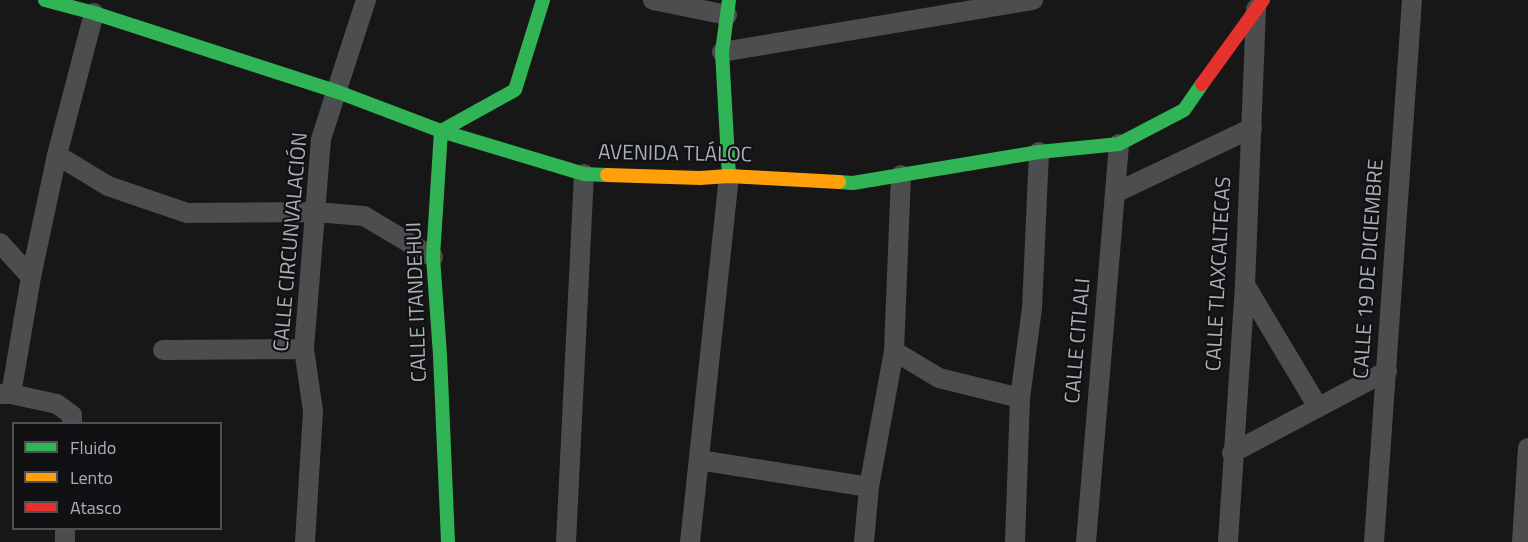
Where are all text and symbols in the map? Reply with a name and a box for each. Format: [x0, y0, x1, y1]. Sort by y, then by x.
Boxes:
street label: CALLE CIRCUNVALACIÓN [270, 131, 314, 353]
street label: AVENIDA TLÁLOC [598, 141, 752, 169]
street label: CALLE 19 DE DICIEMBRE [1350, 158, 1390, 380]
street label: CALLE TLAXCALTECAS [1202, 176, 1238, 372]
street label: CALLE ITANDEHUI [403, 221, 433, 383]
street label: CALLE CITLALI [1061, 277, 1097, 405]
legend [12, 422, 222, 530]
text: Fluido [70, 434, 116, 461]
text: Lento [70, 464, 113, 491]
text: Atasco [70, 494, 121, 521]

